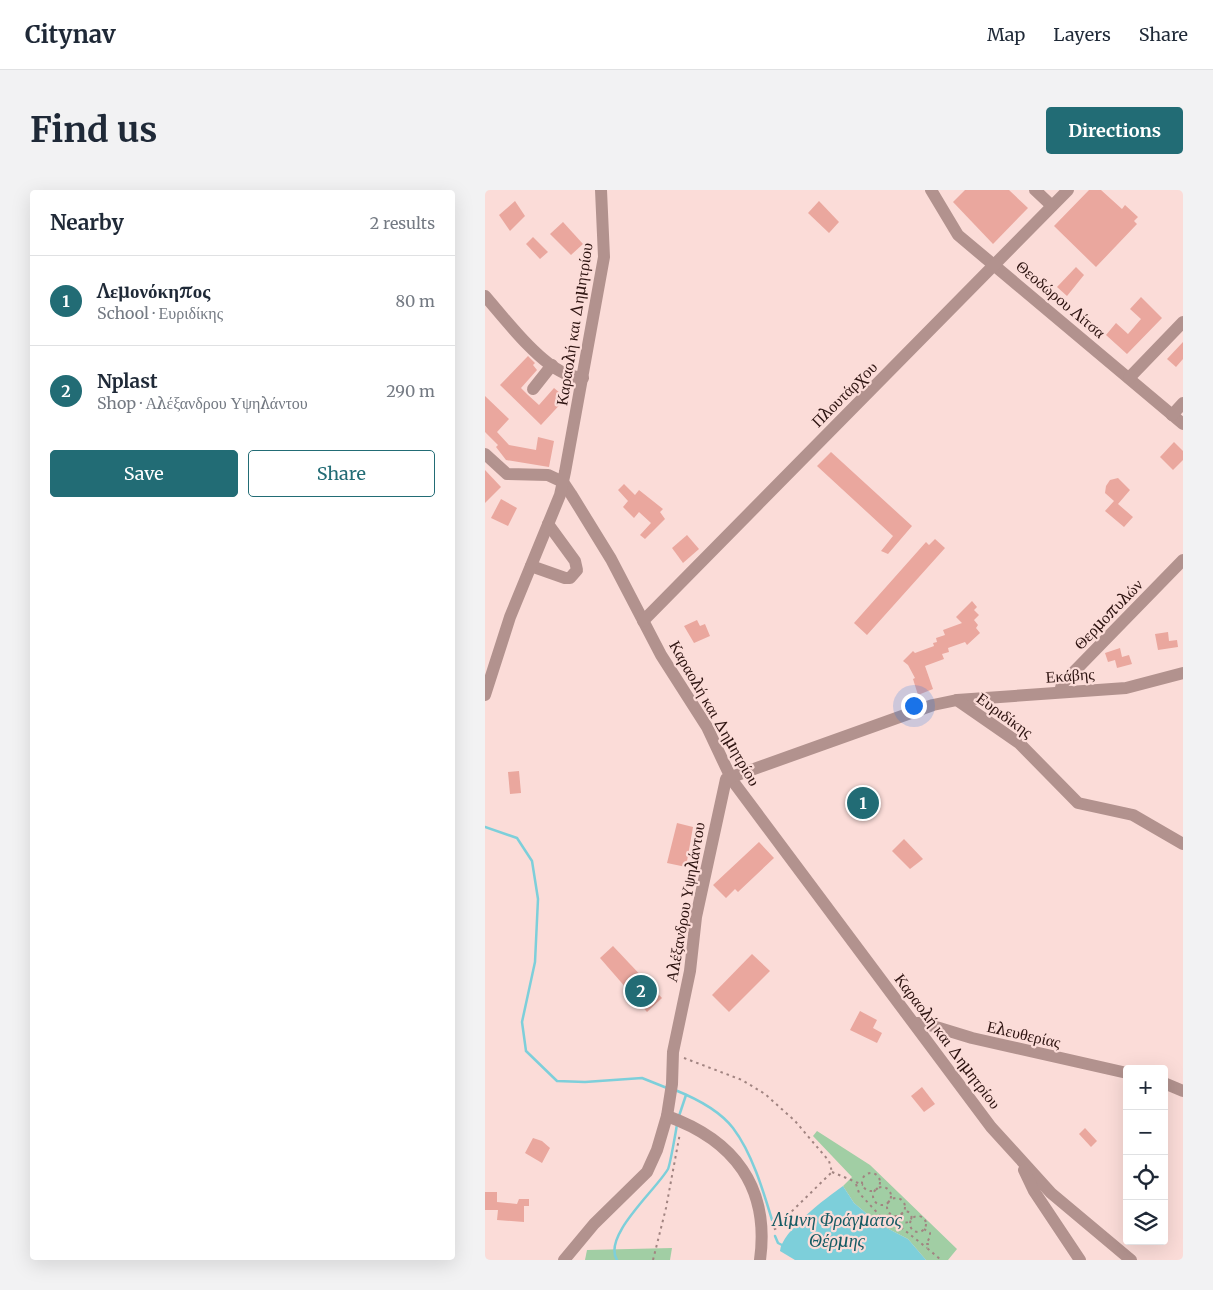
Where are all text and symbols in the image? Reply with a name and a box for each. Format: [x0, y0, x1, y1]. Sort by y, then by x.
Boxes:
text: Citynav [25, 19, 116, 50]
text: Map [987, 23, 1025, 46]
text: Layers [1053, 23, 1111, 46]
text: Share [1139, 23, 1188, 46]
button: Directions [1046, 107, 1183, 154]
text: Find us [30, 108, 157, 152]
text: Nearby [50, 209, 124, 236]
text: 2 results [370, 213, 435, 233]
street label: Καραολή και Δημητρίου [551, 241, 597, 407]
street label: Θεοδώρου Λίτσα [1012, 256, 1110, 343]
text: Λεμονόκηπος [97, 279, 210, 303]
text: 1 [62, 291, 70, 311]
text: 80 m [396, 291, 435, 311]
text: School · Ευριδίκης [97, 303, 223, 323]
street label: Πλουτάρχου [807, 357, 881, 431]
text: Nplast [97, 369, 158, 393]
text: 2 [61, 381, 71, 401]
text: 290 m [386, 381, 435, 401]
text: Shop · Αλέξανδρου Υψηλάντου [97, 393, 308, 413]
button: Save [50, 450, 238, 497]
button: Share [248, 450, 435, 497]
street label: Θερμοπυλών [1069, 575, 1147, 653]
street label: Καραολή και Δημητρίου [665, 637, 765, 789]
street label: Εκάβης [1045, 663, 1096, 687]
street label: Ευριδίκης [973, 688, 1038, 742]
your location [901, 693, 927, 719]
pin: 1 [847, 784, 879, 822]
street label: Αλέξανδρου Υψηλάντου [661, 820, 709, 984]
street label: Καραολή και Δημητρίου [890, 969, 1006, 1113]
pin: 2 [625, 972, 657, 1010]
street label: Ελευθερίας [985, 1016, 1063, 1052]
map controls [1123, 1065, 1168, 1245]
button: + [1123, 1065, 1168, 1110]
button: − [1123, 1110, 1168, 1155]
button: locate [1123, 1155, 1168, 1200]
button: layers [1123, 1200, 1168, 1245]
water label: Λίμνη Φράγματος Θέρμης [771, 1208, 902, 1252]

